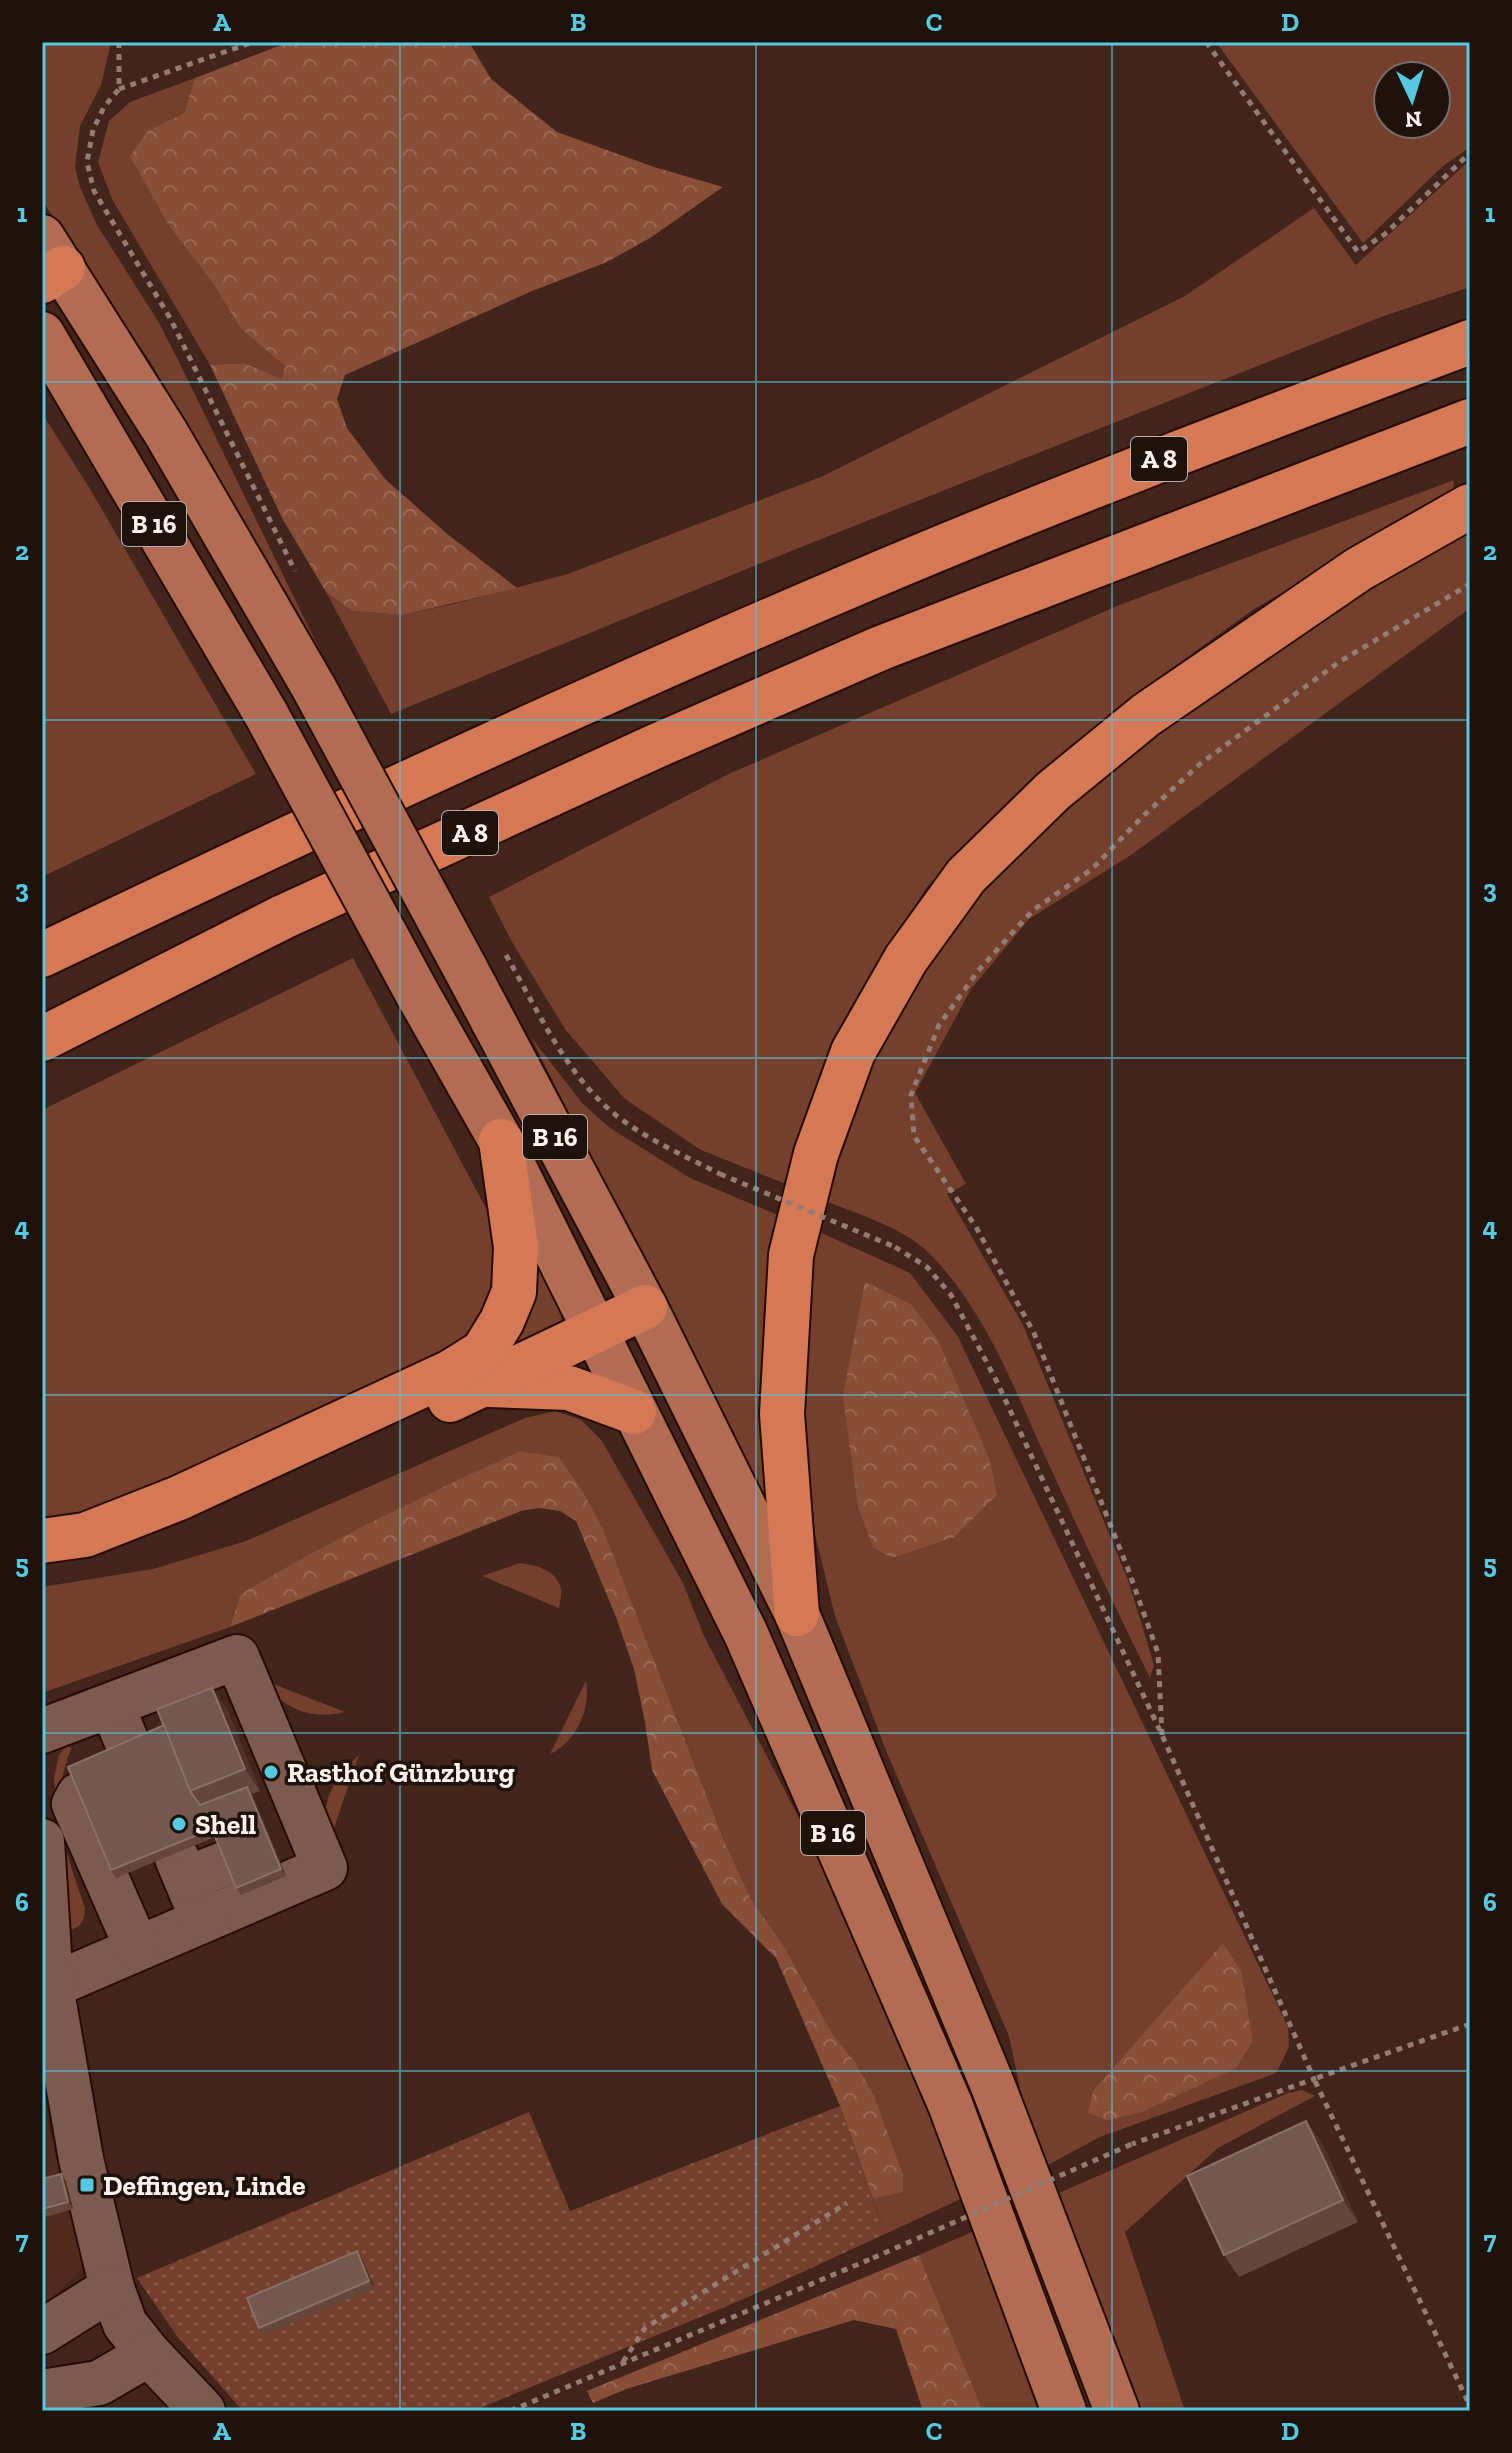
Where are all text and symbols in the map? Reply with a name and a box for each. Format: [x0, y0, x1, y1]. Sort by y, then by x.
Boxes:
text: A [213, 6, 231, 38]
text: B [570, 6, 586, 38]
text: C [926, 6, 942, 38]
text: D [1281, 6, 1299, 38]
north arrow [1372, 60, 1452, 140]
text: N [1404, 105, 1423, 134]
text: 1 [17, 197, 28, 229]
text: 1 [1485, 197, 1496, 229]
road number: A 8 [1131, 437, 1187, 481]
road number: B 16 [122, 502, 186, 546]
text: 2 [15, 535, 29, 567]
text: 2 [1483, 535, 1497, 567]
road number: A 8 [442, 811, 498, 855]
text: 3 [15, 873, 29, 905]
text: 3 [1483, 873, 1497, 905]
road number: B 16 [523, 1115, 587, 1159]
text: 4 [15, 1211, 30, 1243]
text: 4 [1483, 1211, 1498, 1243]
text: 5 [15, 1548, 29, 1580]
text: 5 [1483, 1548, 1497, 1580]
place label: Rasthof Günzburg [287, 1756, 515, 1789]
marker: Rasthof Günzburg [262, 1763, 280, 1781]
place label: Shell [195, 1808, 256, 1841]
road number: B 16 [801, 1811, 865, 1855]
marker: Shell [170, 1815, 188, 1833]
text: 6 [15, 1886, 29, 1918]
text: 6 [1483, 1886, 1497, 1918]
place label: Deffingen, Linde [103, 2169, 305, 2202]
marker: Deffingen, Linde [78, 2176, 96, 2194]
text: 7 [16, 2224, 29, 2256]
text: 7 [1484, 2224, 1497, 2256]
text: A [213, 2415, 231, 2447]
text: B [570, 2415, 586, 2447]
text: C [926, 2415, 942, 2447]
text: D [1281, 2415, 1299, 2447]

